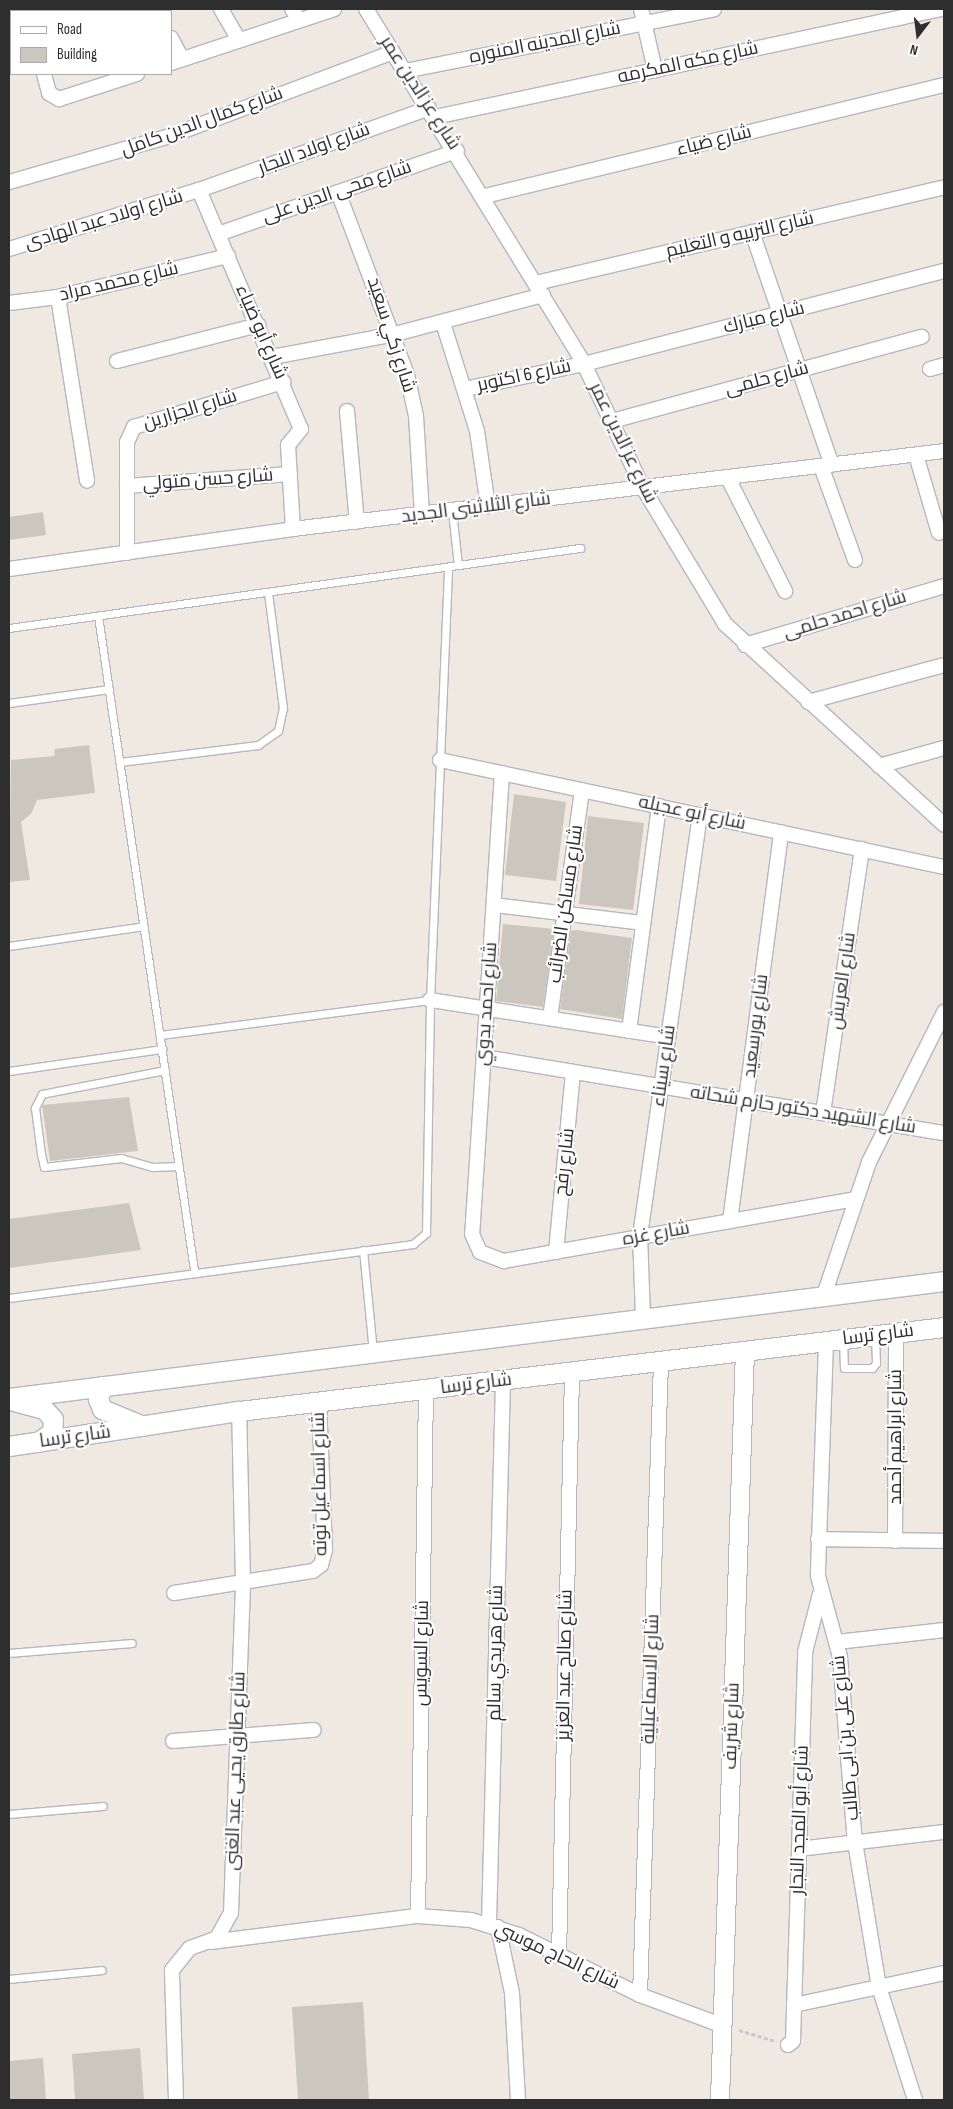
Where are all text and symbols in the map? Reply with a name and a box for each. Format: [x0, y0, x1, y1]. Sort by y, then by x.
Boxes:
legend [10, 10, 172, 75]
north arrow [893, 10, 943, 60]
street label: شارع المدينه المنوره [467, 17, 623, 69]
text: Road [57, 20, 82, 39]
street label: شارع عز الدين عمر [375, 32, 465, 154]
street label: شارع مكه المكرمه [616, 37, 760, 89]
text: N [908, 41, 920, 59]
text: Building [57, 45, 97, 64]
street label: شارع كمال الدين كامل [118, 82, 286, 162]
street label: شارع اولاد النجار [255, 118, 373, 180]
street label: شارع ضياء [674, 121, 754, 161]
street label: شارع محى الدين على [259, 156, 415, 228]
street label: شارع اولاد عبد الهادى [22, 185, 186, 255]
street label: شارع التربيه و التعليم [664, 207, 816, 263]
street label: شارع محمد مراد [57, 257, 181, 307]
street label: شارع زكي سعيد [362, 274, 420, 396]
street label: شارع أبو ضياء [230, 281, 292, 383]
street label: شارع مبارك [721, 297, 807, 339]
street label: شارع 6 اكتوبر [475, 355, 573, 397]
street label: شارع حلمى [723, 357, 811, 401]
street label: شارع عز الدين عمر [584, 379, 662, 507]
street label: شارع الجزارين [140, 385, 240, 435]
street label: شارع حسن متولي [142, 464, 274, 496]
street label: شارع الثلاثينى الجديد [400, 488, 552, 528]
street label: شارع احمد حلمى [781, 585, 909, 645]
street label: شارع أبو عجيله [636, 791, 748, 835]
street label: شارع مساكن الضرائب [544, 823, 588, 985]
street label: شارع العريش [825, 931, 861, 1031]
street label: شارع احمد بدوي [471, 941, 503, 1067]
street label: شارع بورسعيد [738, 973, 774, 1079]
street label: شارع سيناء [647, 1023, 681, 1109]
street label: شارع الشهيد دكتور حازم شحاته [688, 1081, 918, 1139]
street label: شارع رفح [550, 1127, 580, 1197]
street label: شارع غزه [621, 1217, 691, 1251]
street label: شارع ترسا [841, 1319, 915, 1351]
street label: شارع ترسا [439, 1368, 513, 1400]
street label: شارع ابراهيم أحمد [885, 1369, 907, 1505]
street label: شارع اسماعيل توته [307, 1412, 333, 1556]
street label: شارع ترسا [38, 1421, 112, 1453]
street label: شارع هريدي سالم [483, 1585, 509, 1721]
street label: شارع صالح عبد العزيز [552, 1589, 578, 1741]
street label: شارع السويس [410, 1600, 434, 1706]
street label: شارع الاسماعيلية [637, 1613, 665, 1745]
street label: شارع على بن ابى طالب [827, 1654, 865, 1822]
street label: شارع طارق يحيى عبد الغنى [221, 1671, 251, 1871]
street label: شارع شريف [719, 1682, 745, 1770]
street label: شارع أبو المجد النجار [786, 1745, 814, 1895]
street label: شارع الحاج موسي [491, 1917, 623, 1995]

